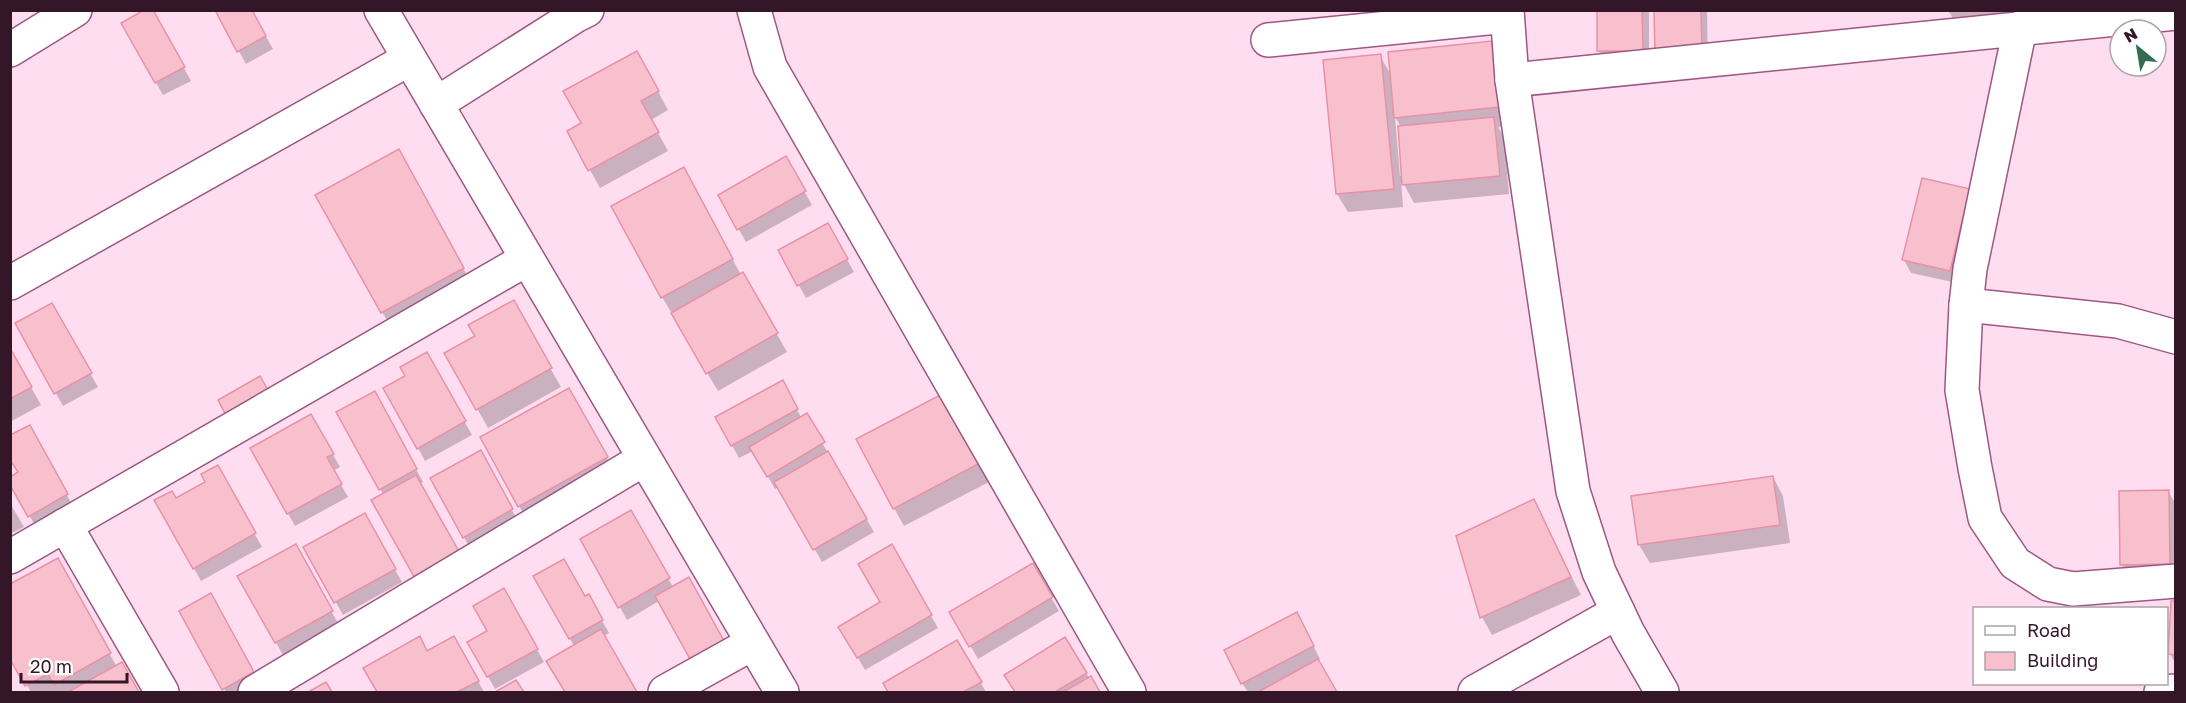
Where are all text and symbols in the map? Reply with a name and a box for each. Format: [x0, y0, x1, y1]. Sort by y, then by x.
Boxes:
north arrow [2108, 18, 2168, 78]
text: N [2120, 23, 2141, 47]
legend [1973, 607, 2168, 685]
text: Road [2027, 619, 2071, 641]
scale bar [21, 646, 128, 684]
text: Building [2027, 649, 2098, 671]
text: 20 m [30, 655, 72, 677]

